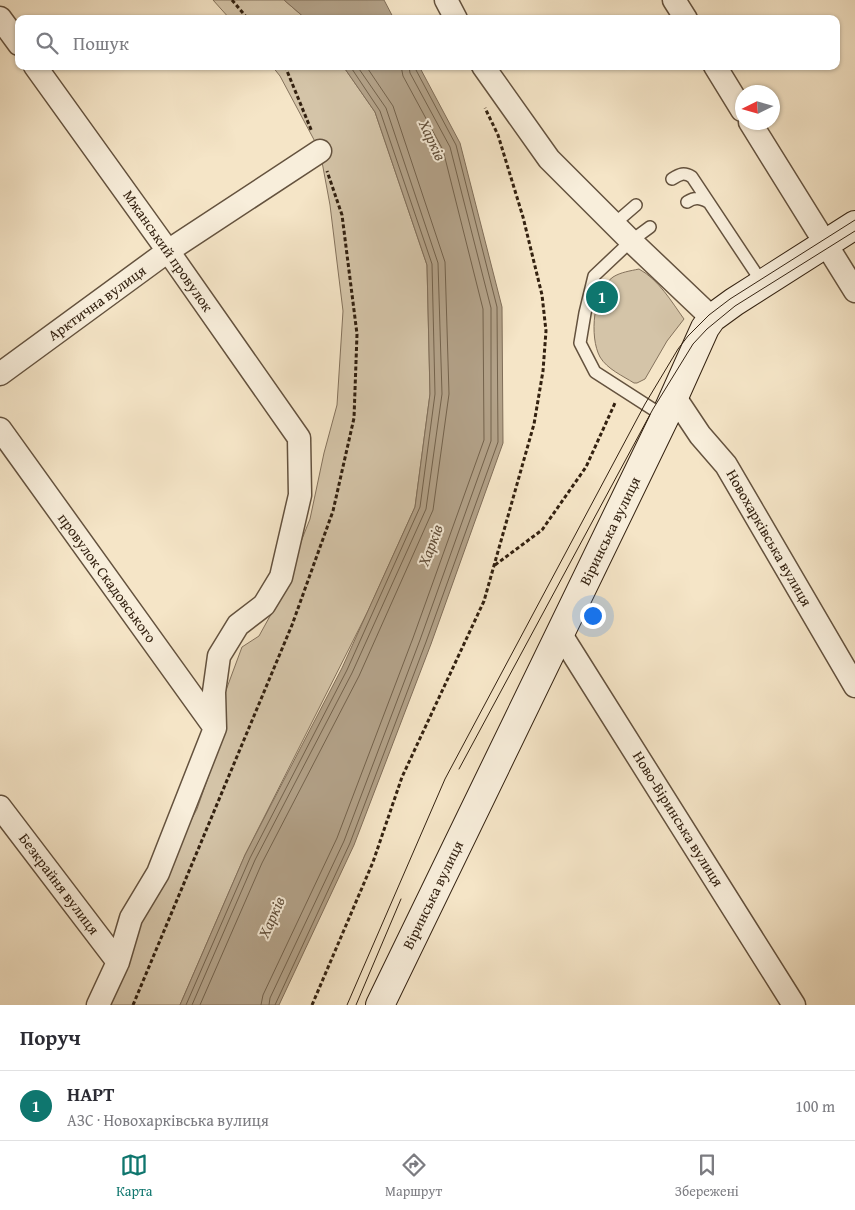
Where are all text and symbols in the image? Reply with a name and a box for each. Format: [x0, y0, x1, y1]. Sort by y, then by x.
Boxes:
search box [15, 15, 840, 70]
icon: search [33, 29, 61, 57]
text: Пошук [73, 29, 129, 57]
north arrow [735, 85, 780, 130]
water label: Харків [413, 114, 453, 165]
street label: Мжанський провулок [118, 186, 218, 316]
street label: Арктична вулиця [43, 260, 150, 345]
pin: 1 [586, 278, 618, 316]
street label: Новохарківська вулиця [722, 465, 818, 611]
street label: Віринська вулиця [574, 472, 645, 589]
street label: провулок Скадовського [53, 509, 162, 647]
water label: Харків [411, 520, 449, 570]
your location [580, 603, 606, 629]
street label: Ново-Віринська вулиця [628, 747, 729, 891]
street label: Безкрайня вулиця [14, 829, 105, 939]
street label: Віринська вулиця [397, 836, 468, 953]
water label: Харків [251, 892, 291, 943]
text: Поруч [20, 1022, 81, 1053]
text: НАРТ [67, 1080, 115, 1108]
text: 1 [32, 1094, 40, 1118]
text: 100 m [795, 1094, 835, 1118]
text: АЗС · Новохарківська вулиця [67, 1108, 269, 1132]
tab: Карта [116, 1151, 153, 1201]
tab: Маршрут [385, 1151, 442, 1201]
tab: Збережені [675, 1151, 739, 1201]

